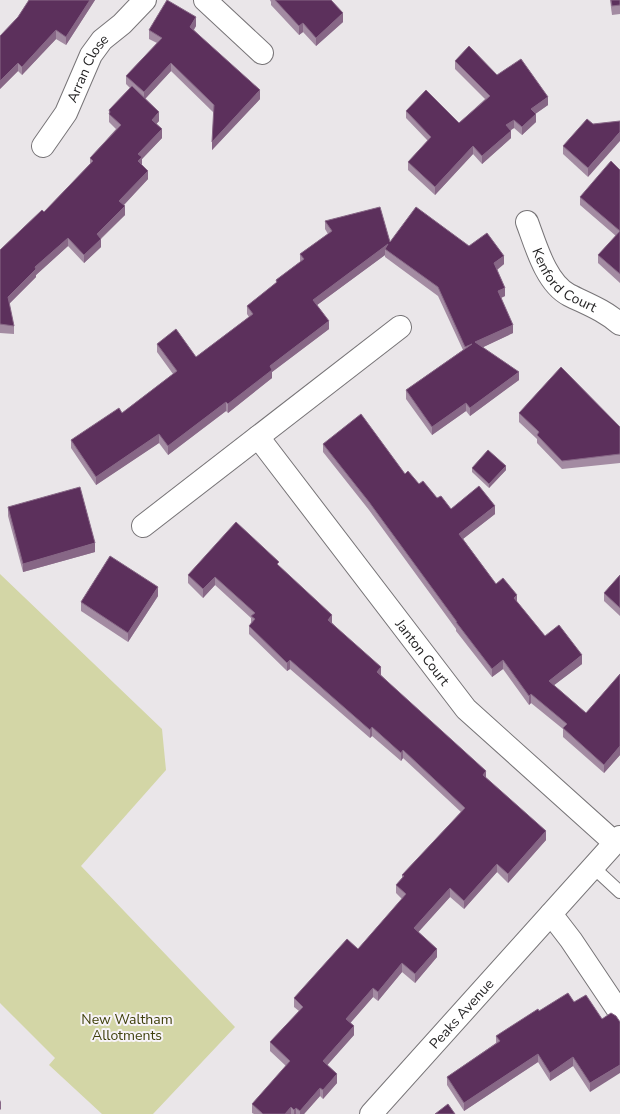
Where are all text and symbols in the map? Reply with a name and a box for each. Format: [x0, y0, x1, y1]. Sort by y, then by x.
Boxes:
street label: Arran Close [62, 29, 112, 105]
street label: Kenford Court [528, 245, 600, 317]
street label: Janton Court [390, 614, 454, 689]
street label: Peaks Avenue [425, 974, 498, 1053]
park label: New Waltham Allotments [81, 1010, 173, 1045]

